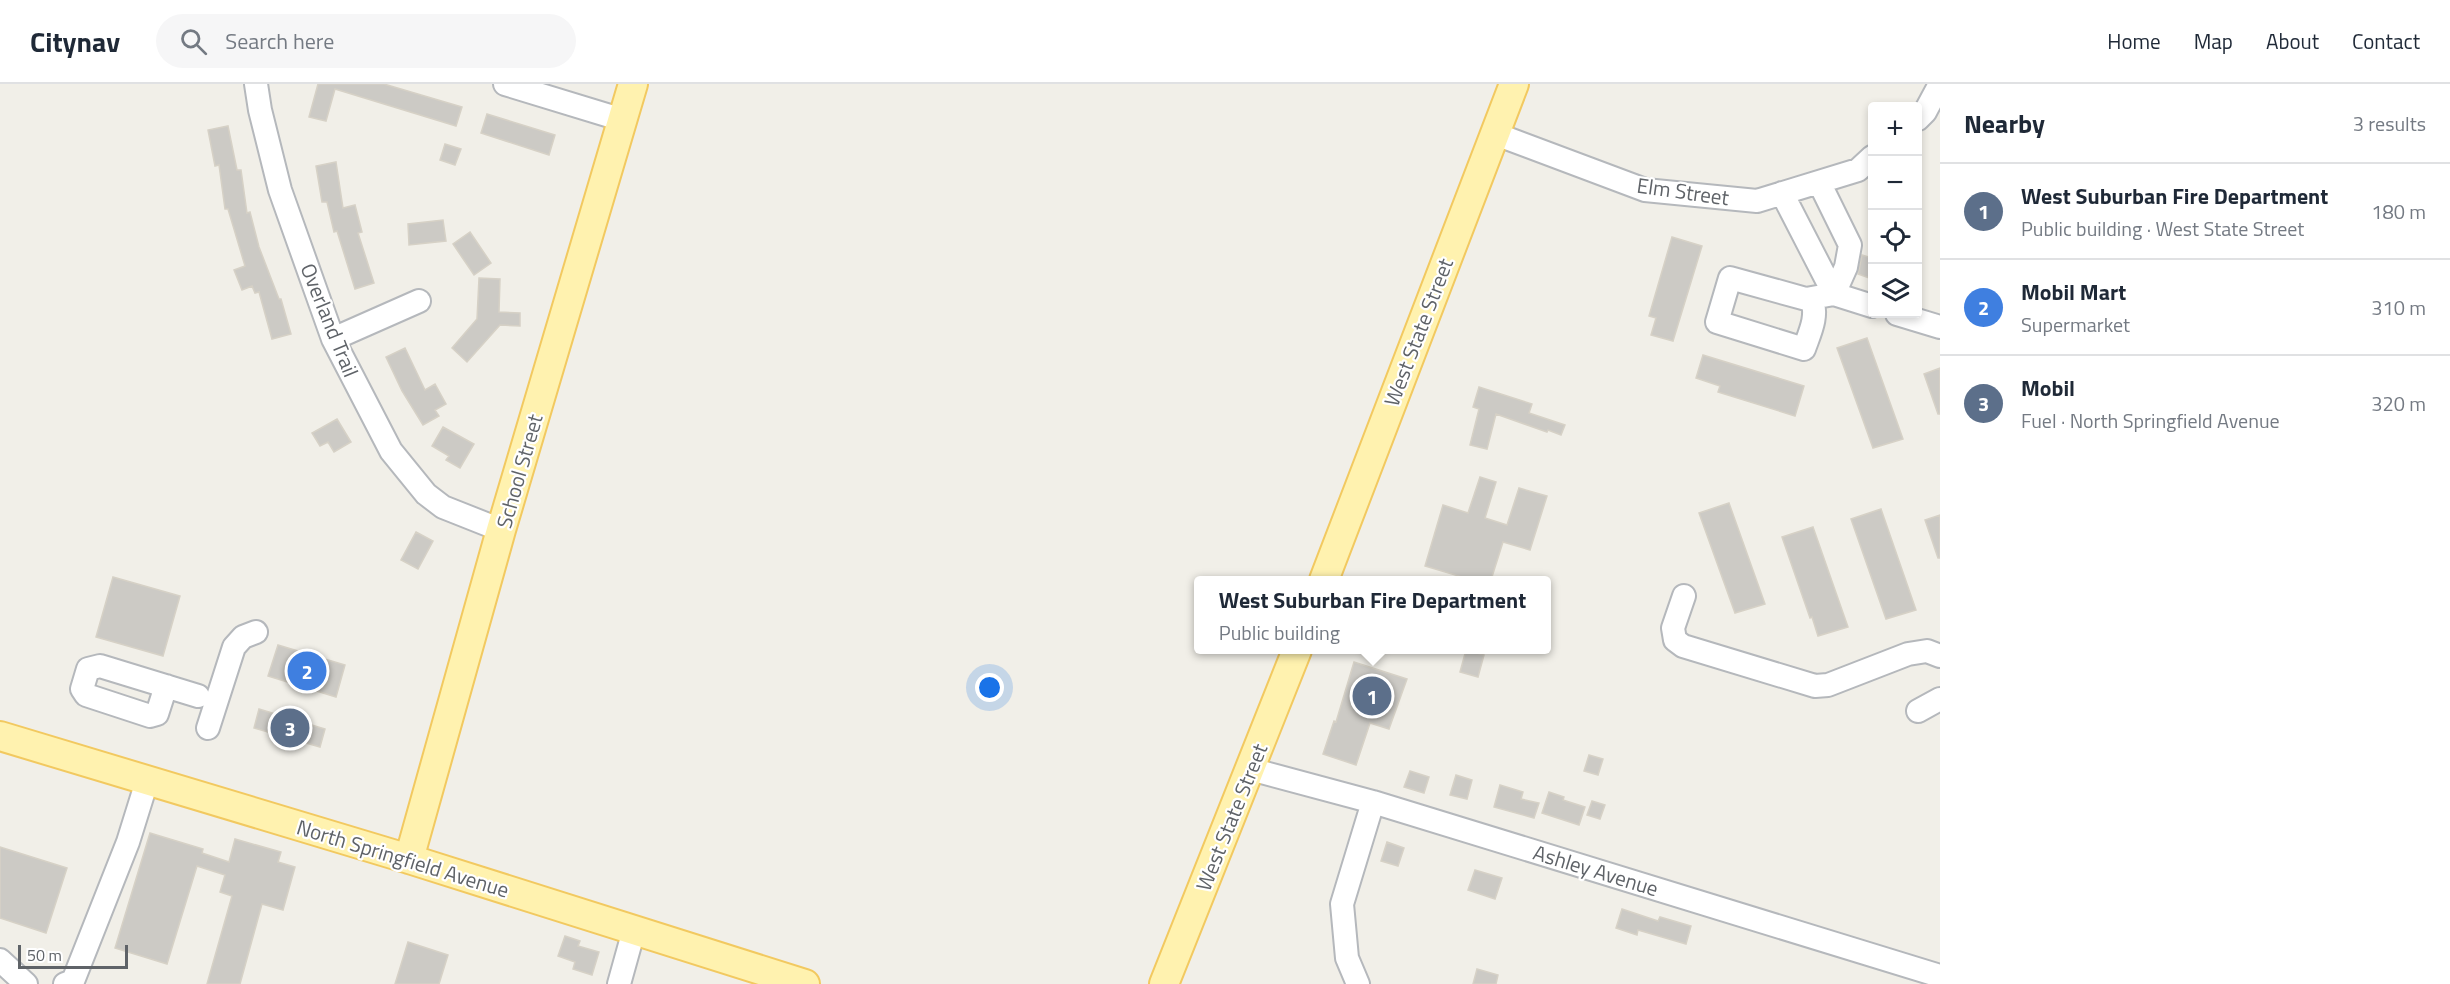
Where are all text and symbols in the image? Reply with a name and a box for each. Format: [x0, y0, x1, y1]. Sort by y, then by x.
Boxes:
search box [156, 14, 576, 68]
text: Citynav [30, 20, 120, 63]
text: Search here [225, 24, 334, 58]
icon: search [177, 25, 210, 58]
text: Home [2107, 25, 2161, 57]
text: Map [2194, 25, 2233, 57]
text: About [2266, 25, 2319, 57]
text: Contact [2352, 25, 2420, 57]
map controls [1868, 102, 1922, 318]
button: + [1868, 102, 1922, 156]
text: Nearby [1964, 104, 2045, 143]
text: 3 results [2353, 108, 2426, 139]
button: − [1868, 156, 1922, 210]
street label: Elm Street [1635, 169, 1732, 213]
text: West Suburban Fire Department [2021, 179, 2328, 213]
text: 1 [1978, 196, 1989, 227]
text: 180 m [2371, 196, 2426, 227]
button: locate [1868, 210, 1922, 264]
text: Public building · West State Street [2021, 213, 2304, 244]
street label: West State Street [1375, 253, 1461, 411]
street label: Overland Trail [293, 258, 367, 382]
button: layers [1868, 264, 1922, 318]
text: Mobil Mart [2021, 275, 2126, 309]
text: 2 [1978, 292, 1989, 323]
text: 310 m [2371, 292, 2426, 323]
text: Supermarket [2021, 309, 2130, 340]
text: Mobil [2021, 371, 2075, 405]
text: 3 [1978, 388, 1989, 419]
text: 320 m [2371, 388, 2426, 419]
text: Fuel · North Springfield Avenue [2021, 405, 2280, 436]
street label: School Street [487, 409, 551, 532]
popup [1194, 576, 1551, 654]
text: West Suburban Fire Department [1219, 583, 1526, 617]
text: Public building [1219, 617, 1340, 648]
pin: 2 [288, 648, 326, 694]
your location [975, 673, 1004, 702]
pin: 1 [1352, 674, 1392, 718]
pin: 3 [270, 706, 310, 750]
street label: West State Street [1187, 738, 1275, 895]
street label: North Springfield Avenue [293, 810, 513, 906]
street label: Ashley Avenue [1530, 836, 1662, 904]
scale bar [18, 942, 128, 970]
text: 50 m [27, 943, 62, 967]

